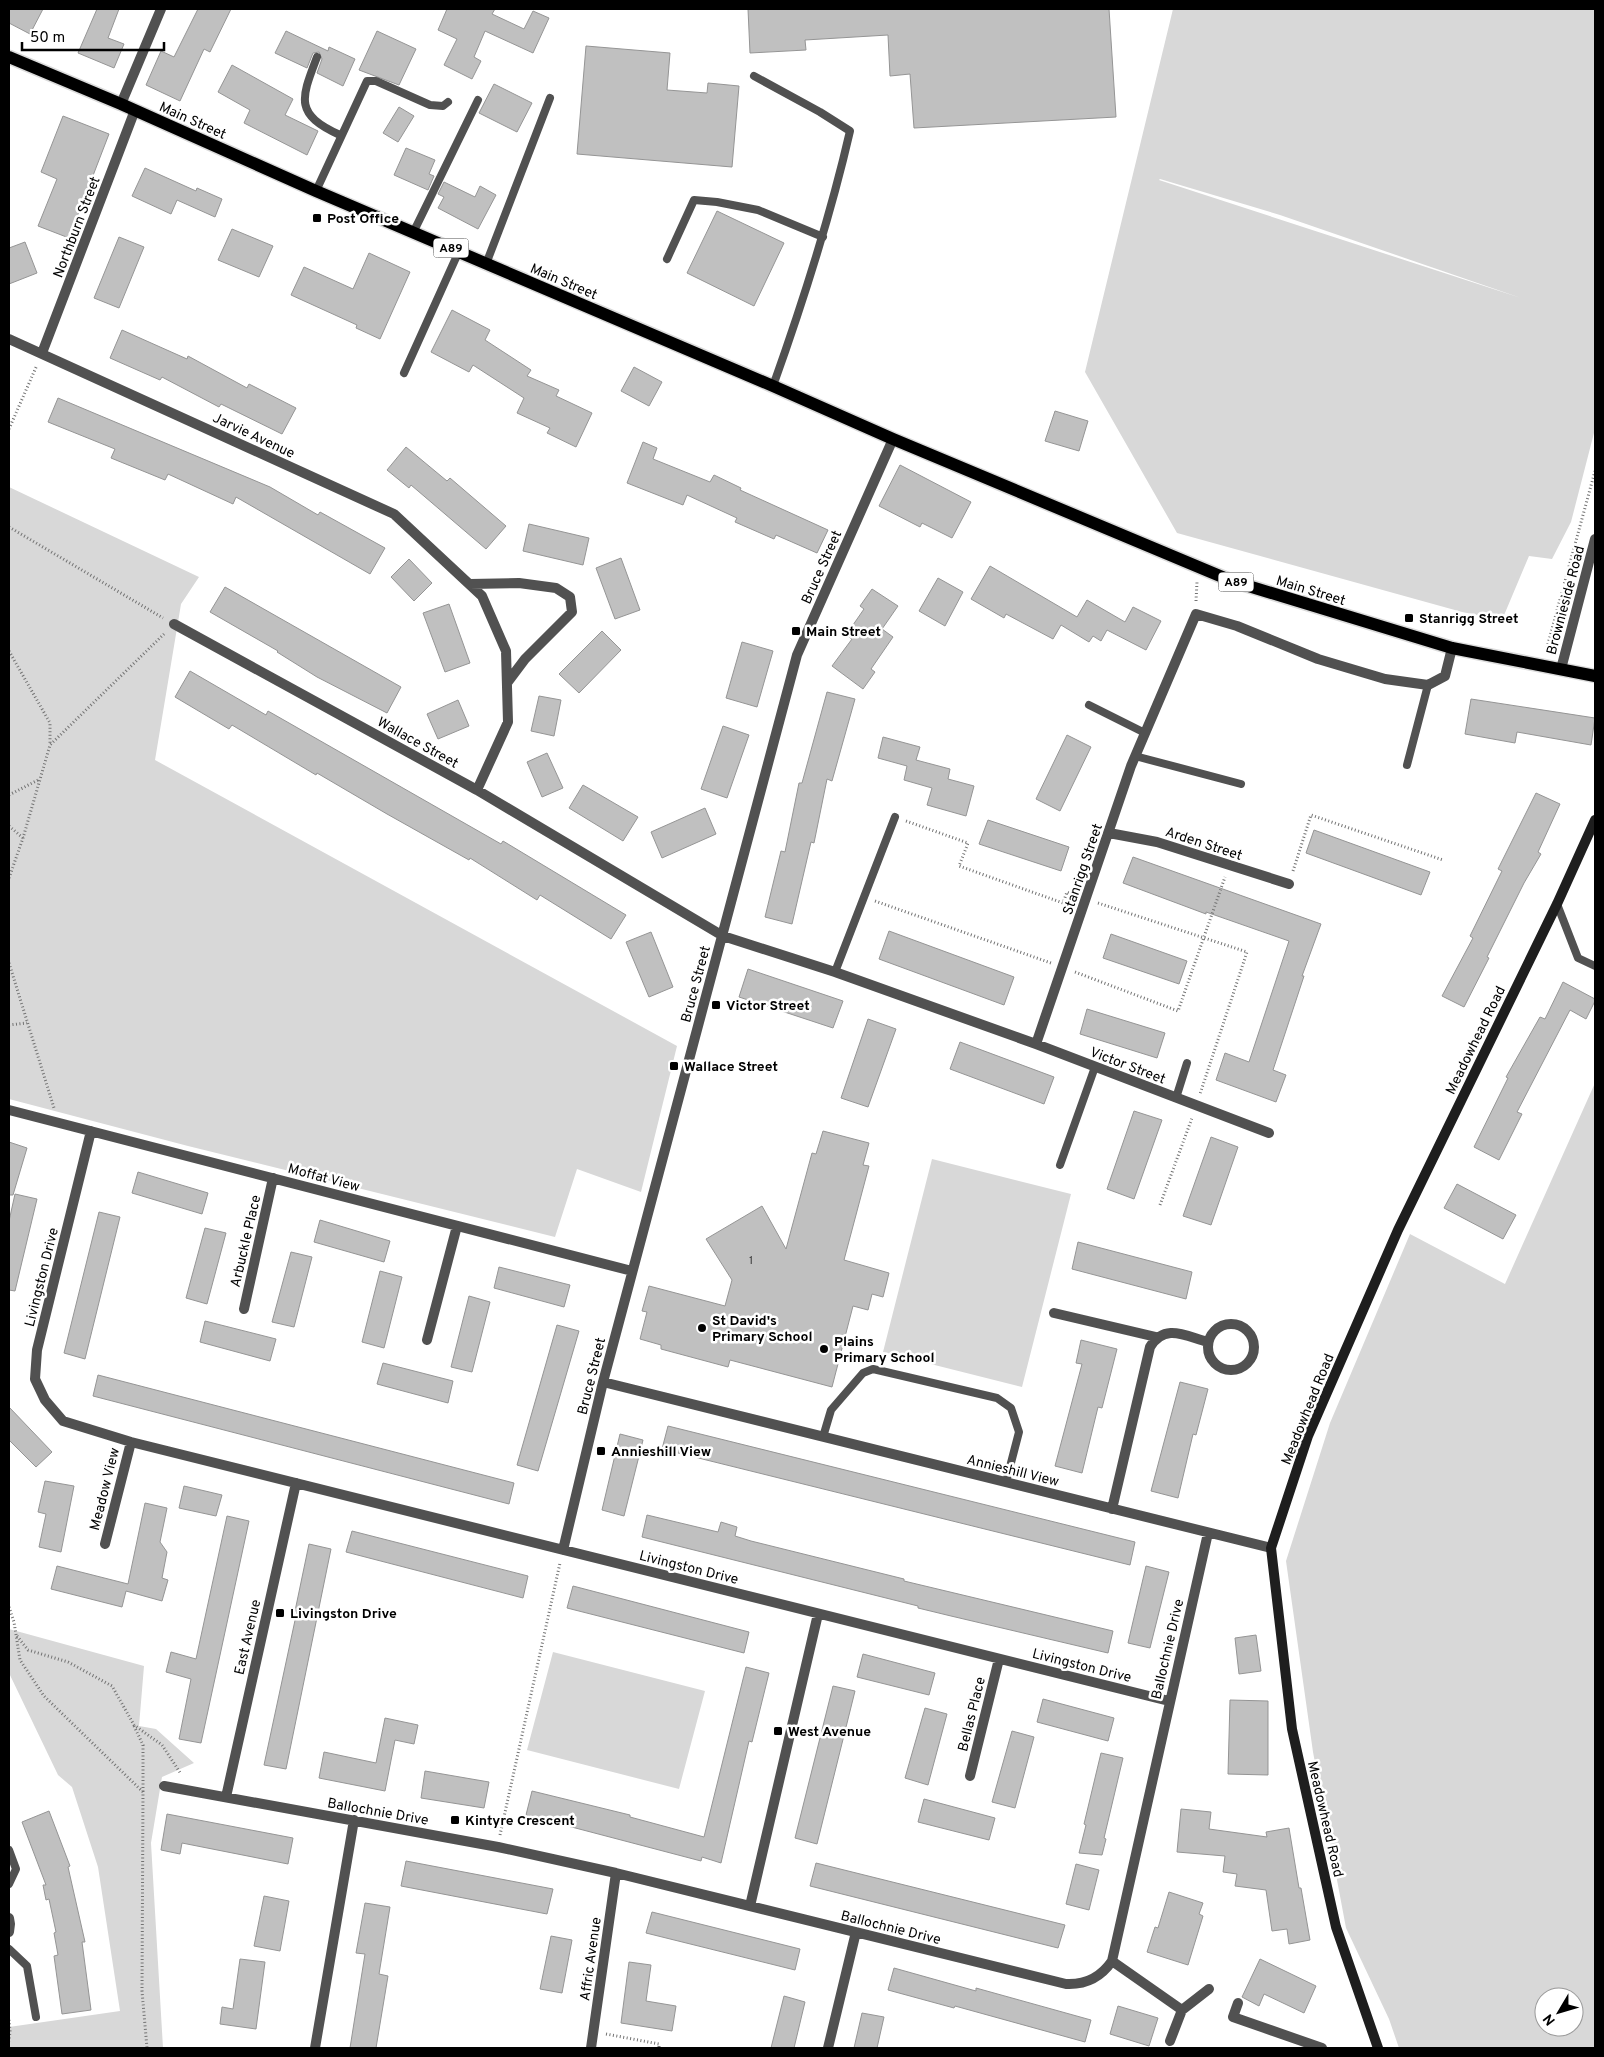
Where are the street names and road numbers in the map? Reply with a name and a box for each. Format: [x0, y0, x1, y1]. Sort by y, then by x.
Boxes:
street label: Main Street [156, 99, 228, 144]
street label: Northburn Street [50, 174, 105, 281]
road number: A89 [434, 238, 468, 258]
street label: Main Street [527, 261, 600, 304]
street label: Jarvie Avenue [210, 410, 297, 463]
street label: Bruce Street [799, 528, 846, 607]
street label: Brownieside Road [1544, 544, 1589, 657]
road number: A89 [1218, 572, 1254, 592]
street label: Main Street [1274, 573, 1347, 610]
street label: Wallace Street [374, 714, 461, 773]
street label: Stanrigg Street [1060, 822, 1107, 917]
street label: Arden Street [1163, 824, 1244, 865]
street label: Bruce Street [678, 944, 715, 1025]
street label: Meadowhead Road [1443, 984, 1510, 1098]
street label: Victor Street [1087, 1044, 1168, 1089]
street label: Moffat View [286, 1161, 361, 1196]
street label: Arbuckle Place [228, 1194, 265, 1289]
street label: Livingston Drive [22, 1226, 63, 1329]
street label: Bruce Street [575, 1336, 610, 1417]
street label: Meadowhead Road [1278, 1351, 1338, 1468]
street label: Meadow View [87, 1446, 124, 1533]
street label: Annieshill View [965, 1452, 1061, 1491]
street label: Livingston Drive [637, 1548, 740, 1589]
street label: Ballochnie Drive [1149, 1597, 1188, 1701]
street label: East Avenue [232, 1598, 265, 1677]
street label: Livingston Drive [1030, 1646, 1133, 1687]
street label: Bellas Place [955, 1675, 990, 1753]
street label: Meadowhead Road [1303, 1760, 1346, 1879]
street label: Ballochnie Drive [326, 1795, 430, 1830]
street label: Ballochnie Drive [839, 1908, 942, 1949]
street label: Affric Avenue [577, 1916, 606, 2002]

